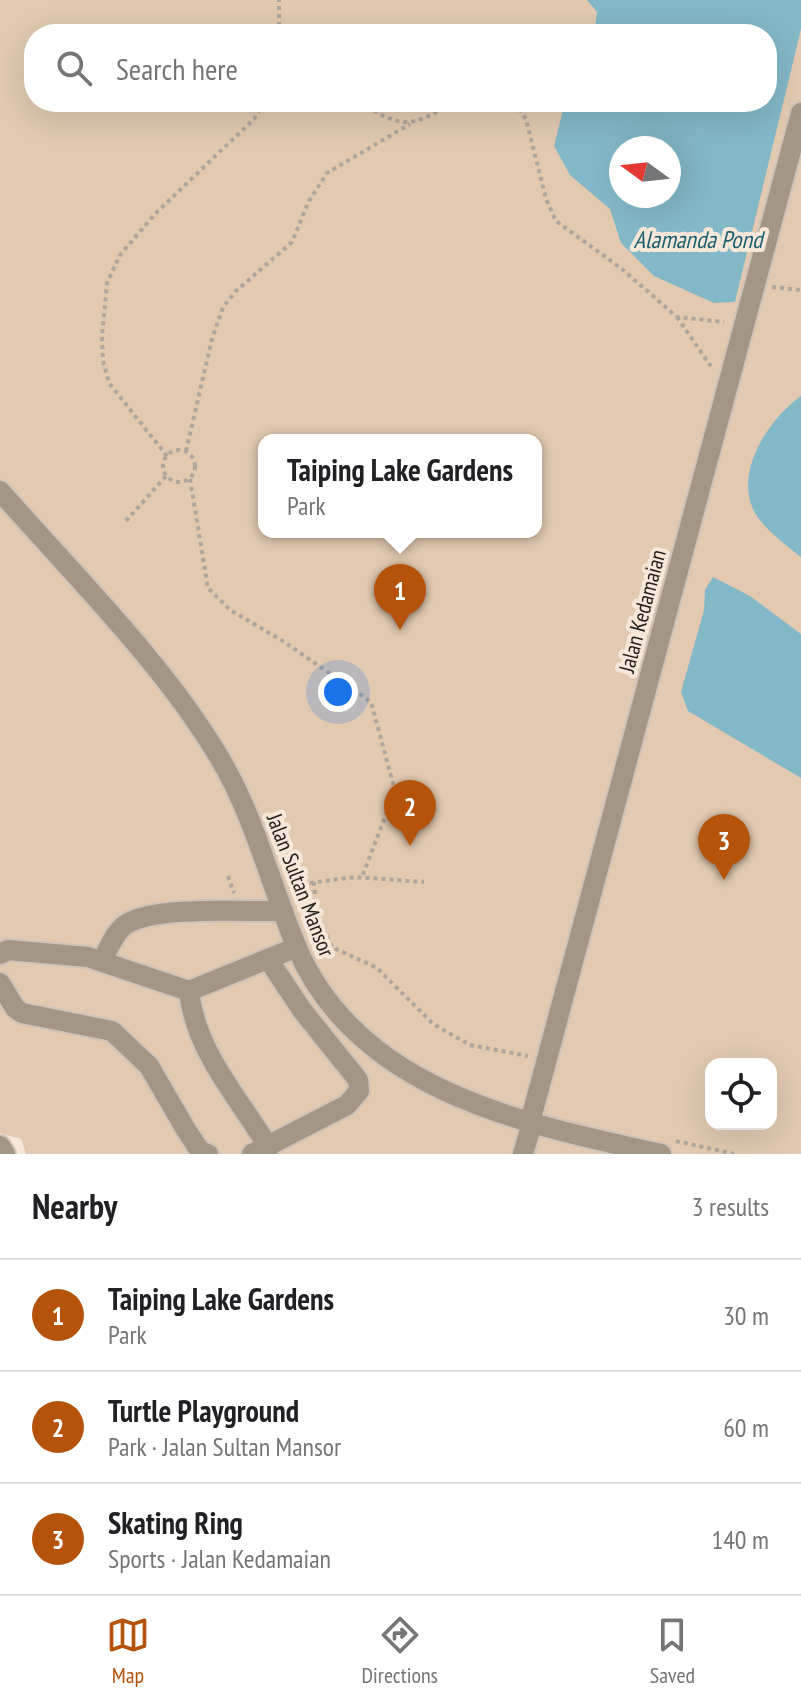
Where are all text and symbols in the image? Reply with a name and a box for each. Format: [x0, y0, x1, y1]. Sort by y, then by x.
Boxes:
search box [24, 24, 777, 112]
icon: search [52, 46, 96, 90]
text: Search here [116, 49, 238, 88]
north arrow [609, 136, 681, 208]
water label: Alamanda Pond [634, 224, 766, 255]
popup [258, 434, 542, 538]
text: Taiping Lake Gardens [287, 450, 513, 489]
text: Park [287, 489, 326, 522]
street label: Jalan Kedamaian [612, 546, 672, 676]
pin: 1 [374, 564, 426, 630]
your location [318, 672, 358, 712]
pin: 2 [384, 780, 436, 846]
street label: Jalan Sultan Mansor [261, 809, 341, 961]
pin: 3 [698, 814, 750, 880]
map controls [705, 1058, 777, 1130]
button: locate [705, 1058, 777, 1130]
text: Nearby [32, 1184, 117, 1228]
text: 3 results [692, 1190, 769, 1223]
text: Taiping Lake Gardens [108, 1279, 334, 1318]
text: 1 [52, 1299, 64, 1332]
text: 30 m [723, 1299, 769, 1332]
text: Park [108, 1318, 147, 1351]
text: Turtle Playground [108, 1391, 299, 1430]
text: 2 [52, 1411, 64, 1444]
text: 60 m [723, 1411, 769, 1444]
text: Park · Jalan Sultan Mansor [108, 1430, 341, 1463]
text: Skating Ring [108, 1503, 243, 1542]
text: 3 [52, 1523, 64, 1556]
text: 140 m [711, 1523, 769, 1556]
text: Sports · Jalan Kedamaian [108, 1542, 331, 1575]
tab: Map [106, 1613, 150, 1689]
tab: Directions [362, 1613, 438, 1689]
tab: Saved [650, 1613, 695, 1689]

